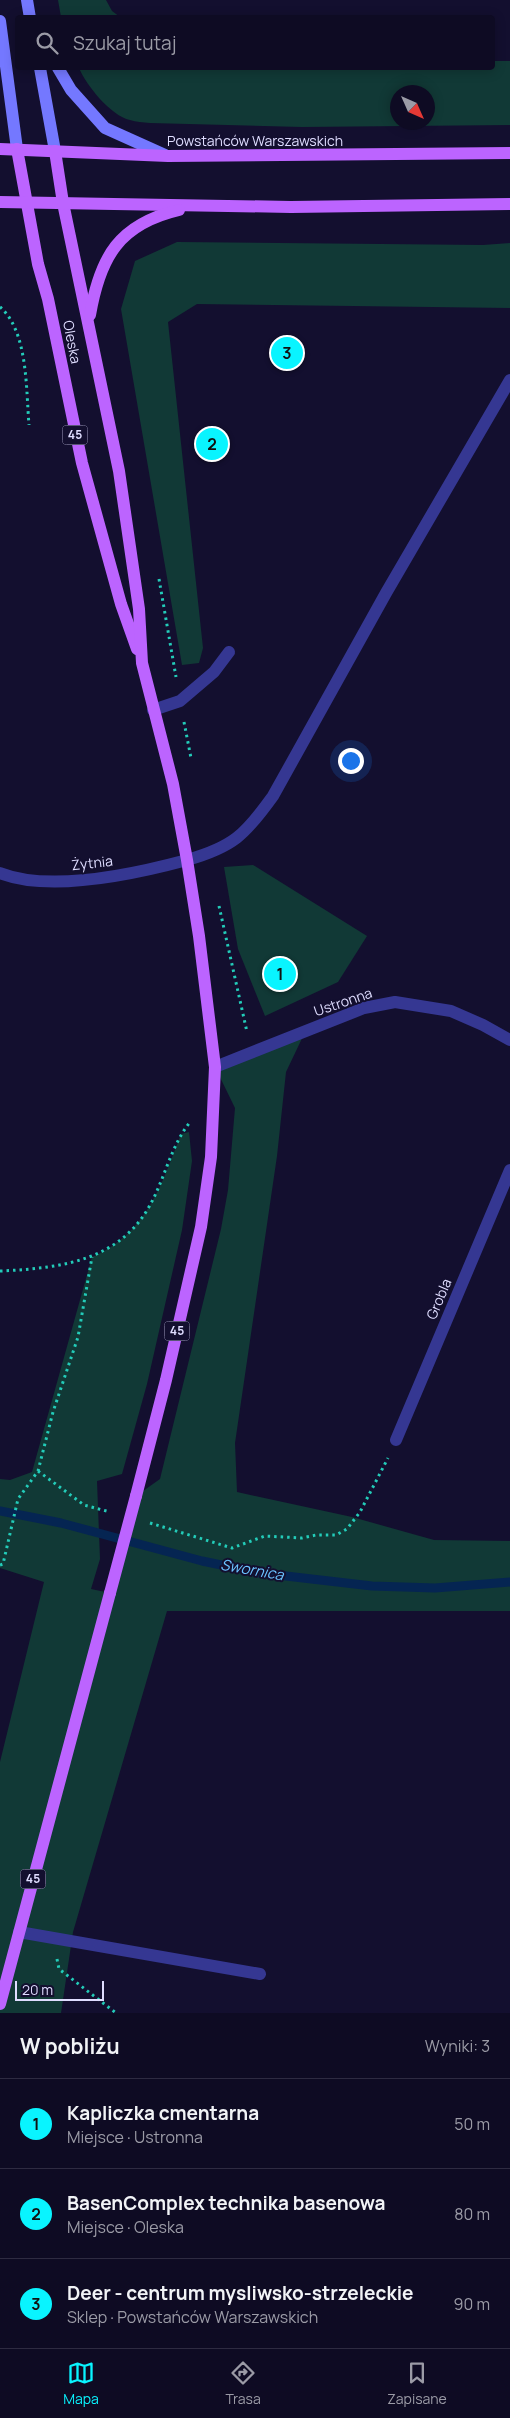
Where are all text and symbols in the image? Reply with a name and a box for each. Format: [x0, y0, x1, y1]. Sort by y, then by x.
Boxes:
search box [15, 15, 495, 70]
icon: search [33, 29, 61, 57]
text: Szukaj tutaj [73, 30, 176, 56]
north arrow [390, 85, 435, 130]
street label: Powstańców Warszawskich [167, 131, 343, 150]
street label: Oleska [59, 319, 86, 365]
pin: 3 [271, 334, 303, 372]
pin: 2 [196, 425, 228, 463]
road number: 45 [62, 426, 88, 444]
your location [338, 748, 364, 774]
street label: Żytnia [70, 851, 114, 874]
pin: 1 [264, 955, 296, 993]
street label: Ustronna [311, 983, 374, 1020]
street label: Grobla [422, 1276, 456, 1322]
road number: 45 [164, 1322, 190, 1340]
water label: Swornica [219, 1554, 286, 1585]
road number: 45 [20, 1870, 46, 1888]
scale bar [15, 1978, 104, 2001]
text: 20 m [22, 1980, 53, 1999]
text: W pobliżu [20, 2032, 120, 2060]
text: Wyniki: 3 [425, 2035, 490, 2057]
text: Kapliczka cmentarna [67, 2100, 259, 2126]
text: 1 [32, 2113, 40, 2135]
text: 50 m [454, 2113, 490, 2135]
text: Miejsce · Ustronna [67, 2126, 203, 2148]
text: BasenComplex technika basenowa [67, 2190, 385, 2216]
text: 2 [31, 2203, 41, 2225]
text: 80 m [454, 2203, 490, 2225]
text: Miejsce · Oleska [67, 2216, 184, 2238]
text: Deer - centrum mysliwsko-strzeleckie [67, 2280, 413, 2306]
text: 3 [31, 2293, 41, 2315]
text: 90 m [454, 2293, 490, 2315]
text: Sklep · Powstańców Warszawskich [67, 2306, 318, 2328]
tab: Mapa [63, 2359, 99, 2408]
tab: Trasa [225, 2359, 261, 2408]
tab: Zapisane [387, 2359, 447, 2408]

